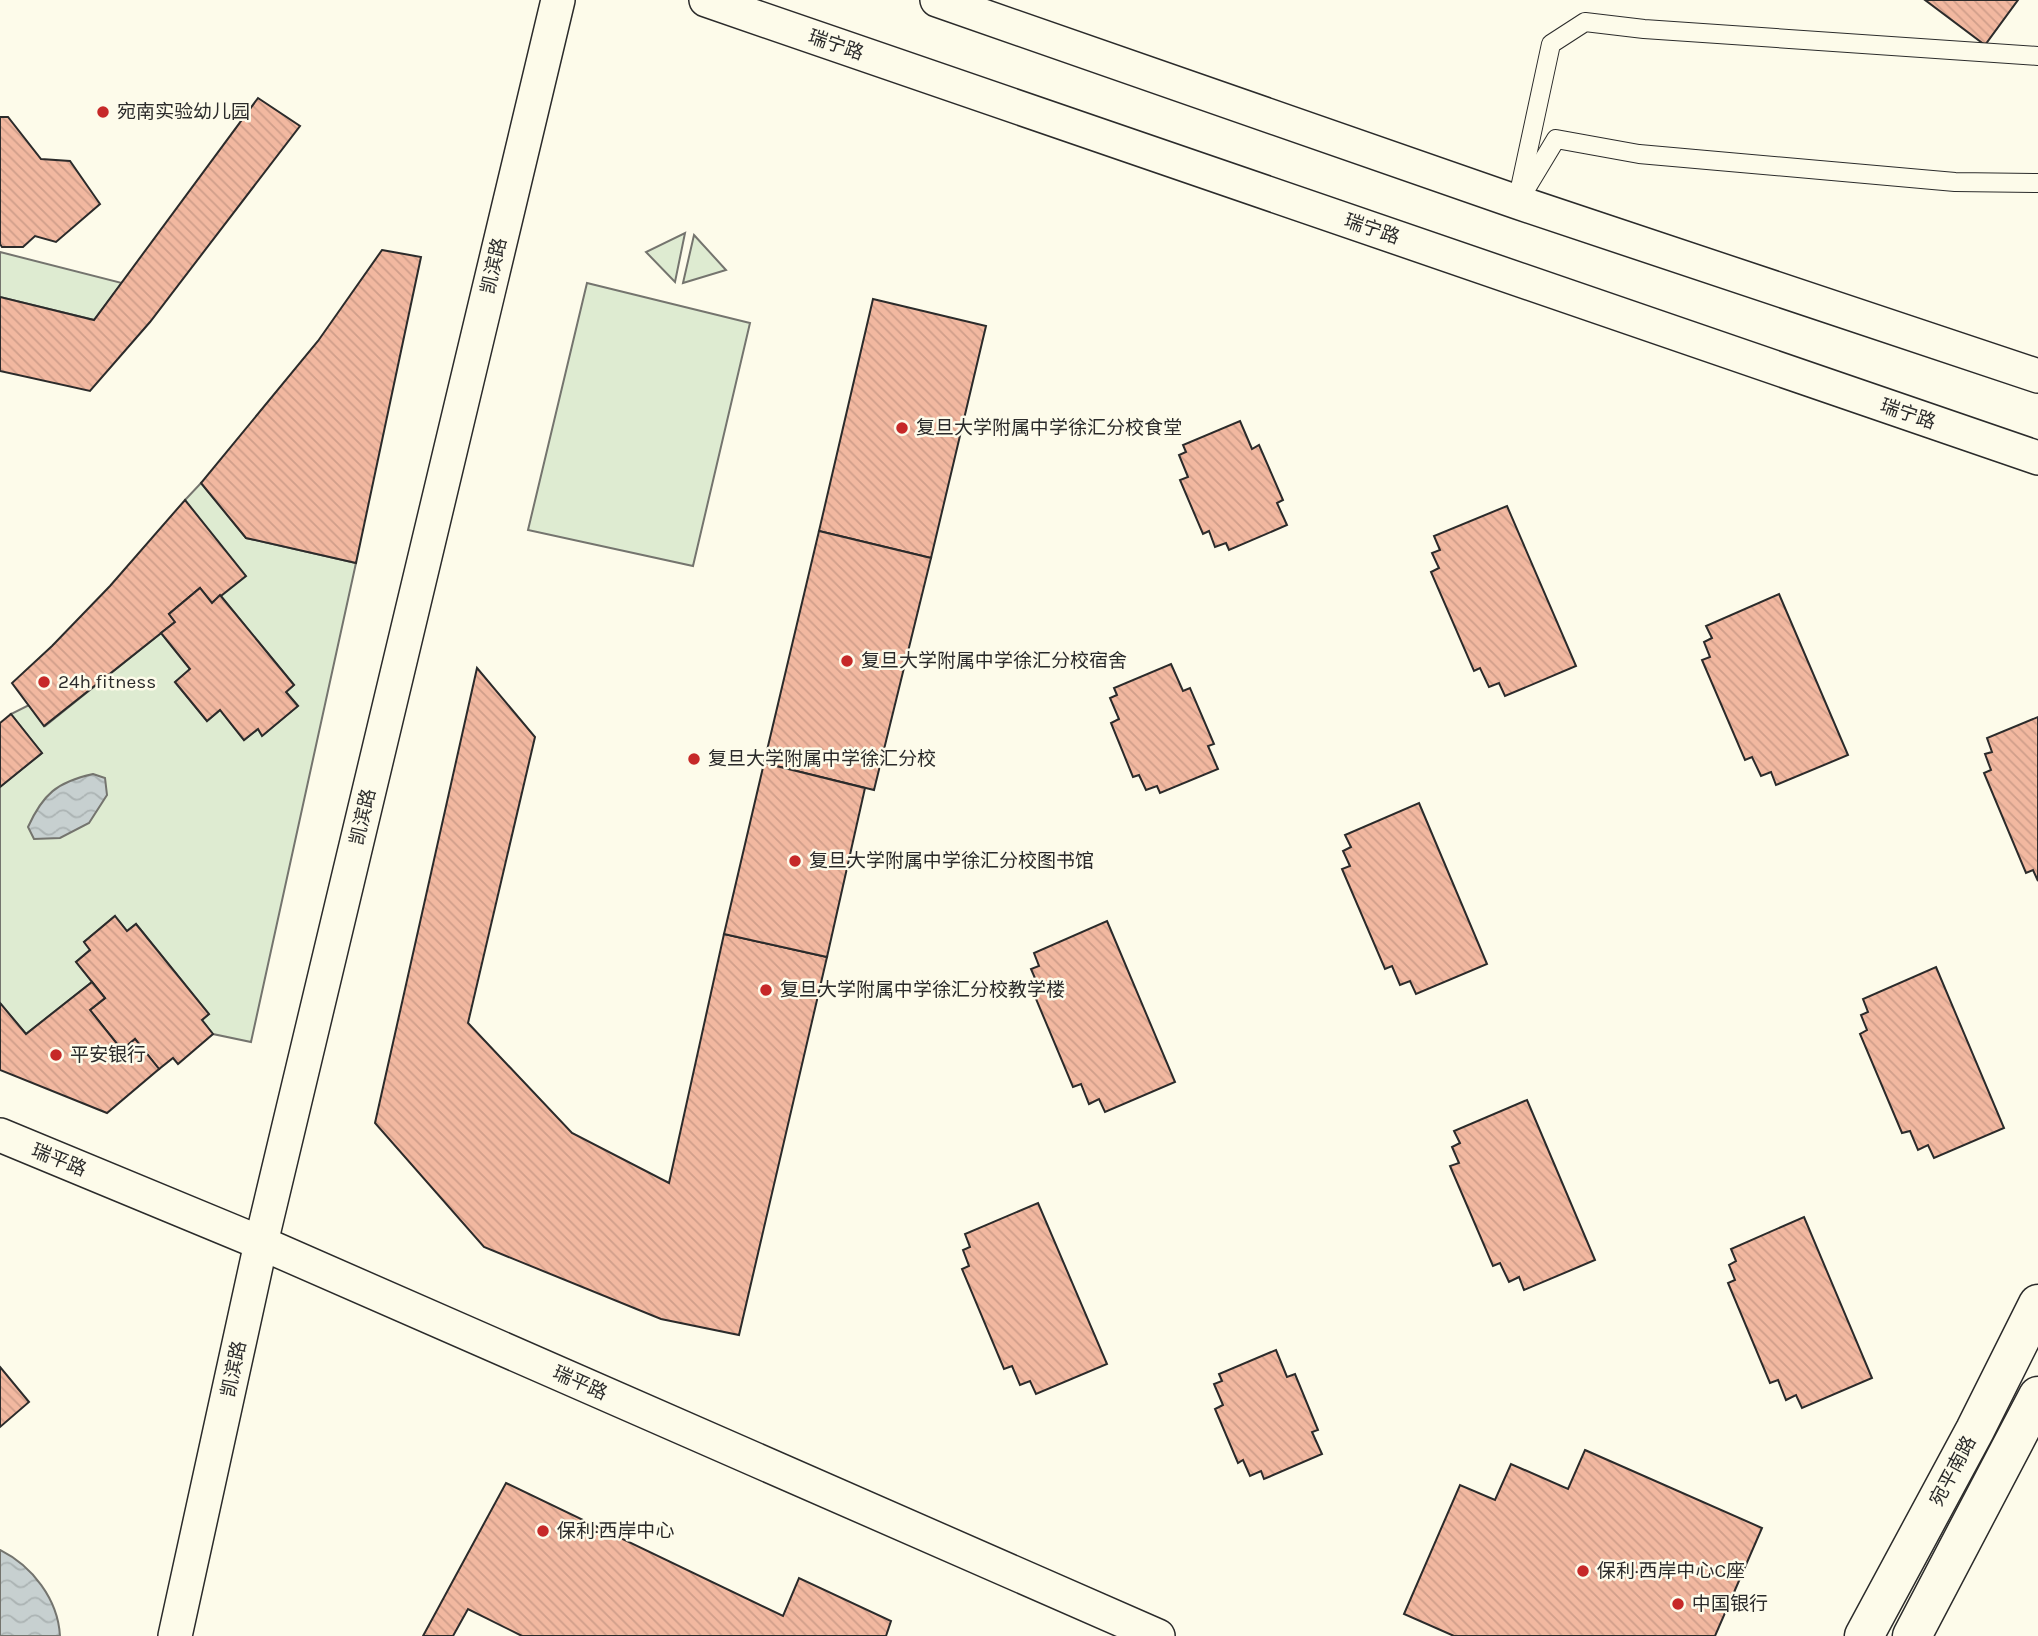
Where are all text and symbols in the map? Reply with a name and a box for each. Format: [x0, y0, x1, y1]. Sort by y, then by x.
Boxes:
street label: 瑞宁路 [805, 25, 867, 65]
place label: 宛南实验幼儿园 [117, 101, 250, 123]
marker: 宛南实验幼儿园 [95, 104, 111, 120]
street label: 瑞宁路 [1341, 209, 1403, 249]
street label: 凯滨路 [477, 236, 511, 296]
street label: 瑞宁路 [1877, 394, 1939, 434]
place label: 复旦大学附属中学徐汇分校食堂 [916, 417, 1182, 439]
marker: 复旦大学附属中学徐汇分校食堂 [894, 420, 910, 436]
place label: 复旦大学附属中学徐汇分校宿舍 [861, 650, 1127, 672]
marker: 复旦大学附属中学徐汇分校宿舍 [839, 653, 855, 669]
place label: 24h fitness [58, 671, 156, 693]
marker: 24h fitness [36, 674, 52, 690]
place label: 复旦大学附属中学徐汇分校 [708, 748, 936, 770]
marker: 复旦大学附属中学徐汇分校 [686, 751, 702, 767]
street label: 凯滨路 [346, 787, 380, 847]
place label: 复旦大学附属中学徐汇分校图书馆 [809, 850, 1094, 872]
marker: 复旦大学附属中学徐汇分校图书馆 [787, 853, 803, 869]
place label: 复旦大学附属中学徐汇分校教学楼 [780, 979, 1065, 1001]
marker: 复旦大学附属中学徐汇分校教学楼 [758, 982, 774, 998]
place label: 平安银行 [70, 1044, 146, 1066]
marker: 平安银行 [48, 1047, 64, 1063]
street label: 瑞平路 [28, 1139, 90, 1181]
street label: 凯滨路 [217, 1339, 251, 1399]
street label: 瑞平路 [549, 1361, 611, 1405]
street label: 宛平南路 [1925, 1432, 1981, 1510]
place label: 保利·西岸中心 [557, 1520, 674, 1542]
marker: 保利·西岸中心 [535, 1523, 551, 1539]
place label: 保利·西岸中心C座 [1597, 1560, 1745, 1582]
marker: 保利·西岸中心C座 [1575, 1563, 1591, 1579]
place label: 中国银行 [1692, 1593, 1768, 1615]
marker: 中国银行 [1670, 1596, 1686, 1612]

